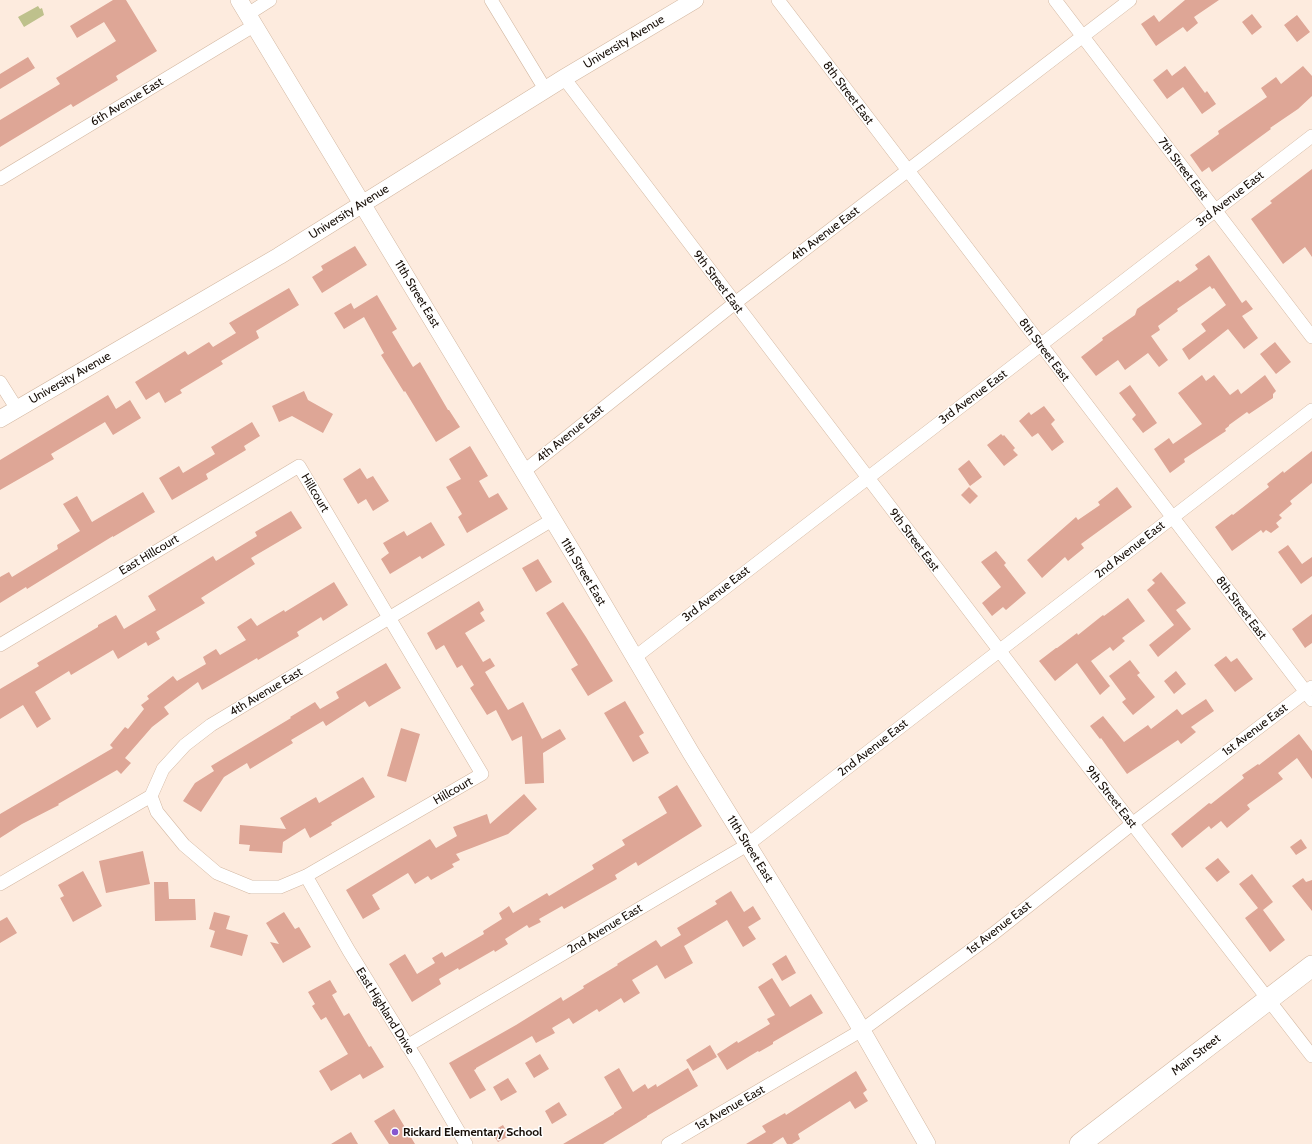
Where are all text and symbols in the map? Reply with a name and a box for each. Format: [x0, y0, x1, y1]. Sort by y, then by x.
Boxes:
street label: University Avenue [581, 12, 667, 72]
street label: 8th Street East [820, 59, 876, 127]
street label: 6th Avenue East [88, 75, 166, 129]
street label: 7th Street East [1155, 135, 1211, 203]
street label: 3rd Avenue East [1193, 168, 1267, 230]
street label: University Avenue [306, 182, 392, 242]
street label: 4th Avenue East [788, 203, 862, 265]
street label: 9th Street East [690, 248, 746, 316]
street label: 11th Street East [391, 258, 443, 330]
street label: 8th Street East [1016, 316, 1072, 384]
street label: University Avenue [27, 349, 113, 407]
street label: 3rd Avenue East [936, 367, 1010, 427]
street label: 4th Avenue East [533, 402, 607, 466]
street label: Hillcourt [298, 471, 332, 515]
street label: 9th Street East [886, 506, 942, 574]
street label: 2nd Avenue East [1092, 518, 1168, 582]
street label: East Hillcourt [117, 532, 181, 578]
street label: 11th Street East [557, 536, 609, 608]
street label: 3rd Avenue East [679, 563, 753, 625]
street label: 8th Street East [1213, 574, 1269, 642]
street label: 4th Avenue East [227, 665, 305, 719]
street label: 1st Avenue East [1220, 701, 1290, 759]
street label: 2nd Avenue East [835, 716, 911, 780]
street label: 9th Street East [1082, 763, 1140, 831]
street label: Hillcourt [431, 774, 475, 808]
street label: 11th Street East [724, 813, 776, 885]
street label: 1st Avenue East [964, 898, 1034, 958]
street label: 2nd Avenue East [565, 901, 645, 957]
street label: East Highland Drive [353, 965, 417, 1057]
street label: Main Street [1169, 1031, 1223, 1079]
street label: 1st Avenue East [693, 1082, 767, 1134]
place label: Rickard Elementary School [403, 1125, 542, 1139]
marker: Rickard Elementary School [390, 1127, 400, 1137]

